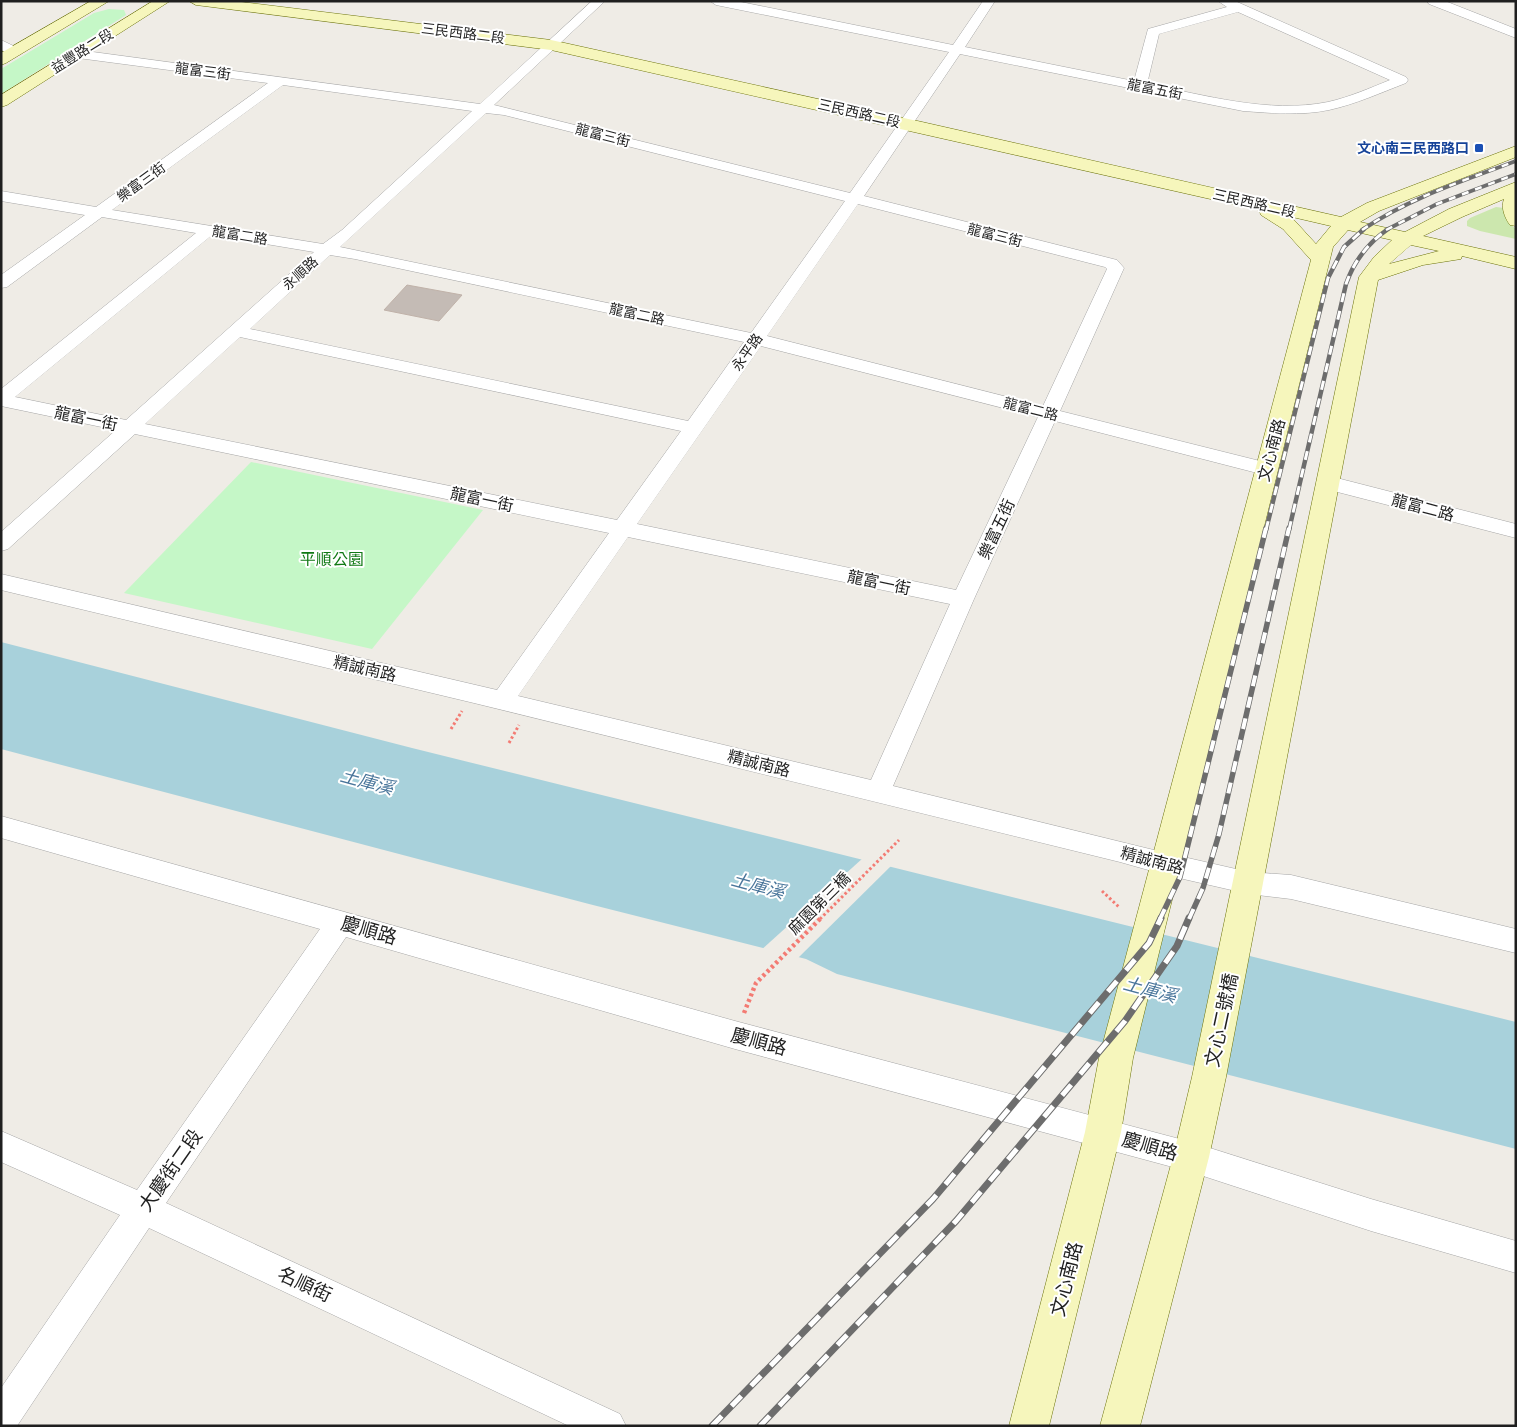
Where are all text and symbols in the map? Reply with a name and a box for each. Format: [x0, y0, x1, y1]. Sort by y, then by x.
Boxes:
street label: 三民西路二段 [420, 20, 506, 47]
street label: 益豐路二段 [48, 26, 116, 77]
street label: 龍富三街 [174, 60, 232, 83]
street label: 龍富五街 [1126, 76, 1184, 103]
street label: 三民西路二段 [816, 96, 902, 131]
street label: 龍富三街 [574, 120, 632, 151]
place label: 文心南三民西路口 [1357, 140, 1469, 157]
marker: 文心南三民西路口 [1473, 142, 1485, 154]
street label: 樂富三街 [114, 159, 169, 206]
street label: 三民西路二段 [1211, 186, 1297, 221]
street label: 龍富三街 [966, 220, 1024, 251]
street label: 龍富二路 [211, 223, 269, 248]
street label: 永順路 [279, 253, 322, 294]
street label: 龍富二路 [608, 300, 666, 329]
street label: 永平路 [728, 330, 766, 374]
street label: 龍富二路 [1002, 394, 1060, 425]
street label: 龍富一街 [53, 403, 119, 434]
street label: 文心南路 [1254, 417, 1289, 484]
street label: 龍富一街 [449, 484, 515, 515]
street label: 龍富二路 [1389, 490, 1456, 525]
street label: 樂富五街 [974, 496, 1019, 562]
park label: 平順公園 [300, 550, 364, 569]
street label: 龍富一街 [846, 567, 912, 598]
street label: 精誠南路 [332, 652, 398, 685]
street label: 精誠南路 [726, 747, 792, 780]
water label: 土庫溪 [338, 764, 399, 800]
street label: 精誠南路 [1118, 843, 1185, 878]
water label: 土庫溪 [729, 868, 790, 904]
street label: 麻園第三橋 [784, 868, 854, 938]
street label: 慶順路 [338, 912, 399, 949]
street label: 文心二號橋 [1200, 971, 1243, 1069]
water label: 土庫溪 [1121, 972, 1182, 1008]
street label: 慶順路 [728, 1023, 789, 1060]
street label: 大慶街二段 [134, 1125, 207, 1216]
street label: 慶順路 [1119, 1128, 1180, 1165]
street label: 文心南路 [1046, 1239, 1087, 1319]
street label: 名順街 [274, 1262, 335, 1307]

